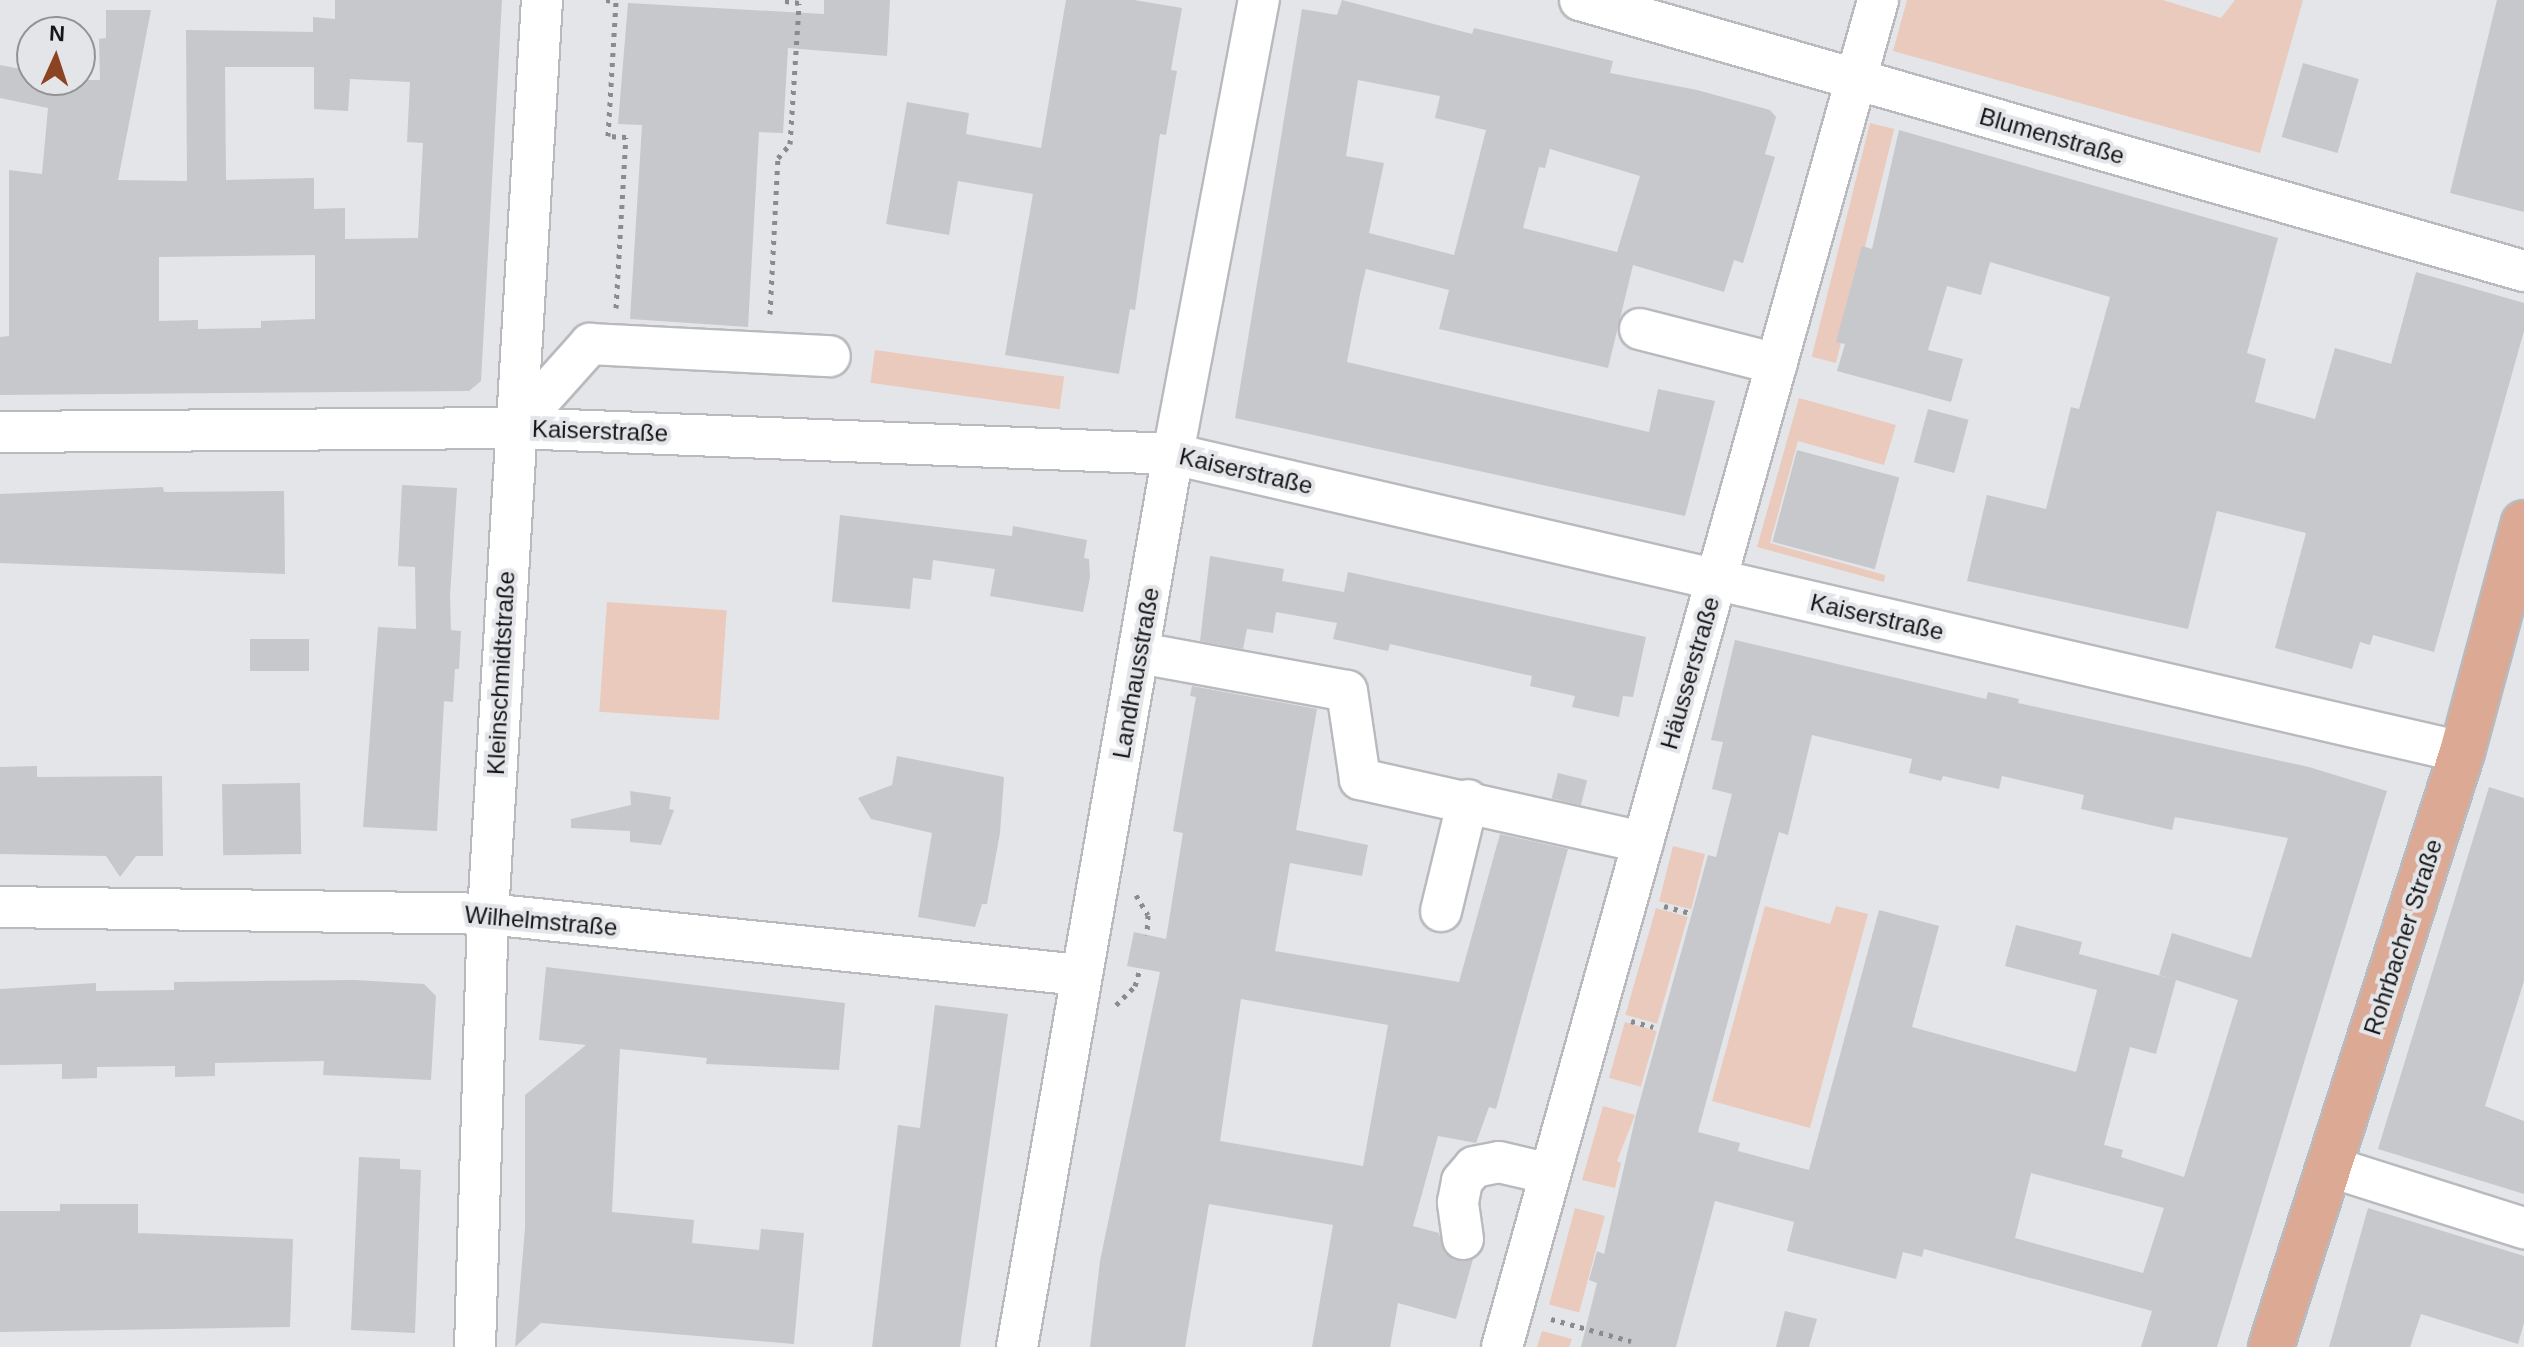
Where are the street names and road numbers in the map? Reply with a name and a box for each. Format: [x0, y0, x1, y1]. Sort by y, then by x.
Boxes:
street label: Blumenstraße [1976, 102, 2128, 170]
street label: Kaiserstraße [532, 414, 668, 448]
street label: Kaiserstraße [1176, 442, 1316, 500]
street label: Kleinschmidtstraße [481, 570, 521, 776]
street label: Landhausstraße [1107, 585, 1165, 761]
street label: Kaiserstraße [1807, 588, 1947, 646]
street label: Häusserstraße [1654, 593, 1726, 753]
street label: Rohrbacher Straße [2358, 835, 2448, 1039]
street label: Wilhelmstraße [463, 900, 619, 942]

